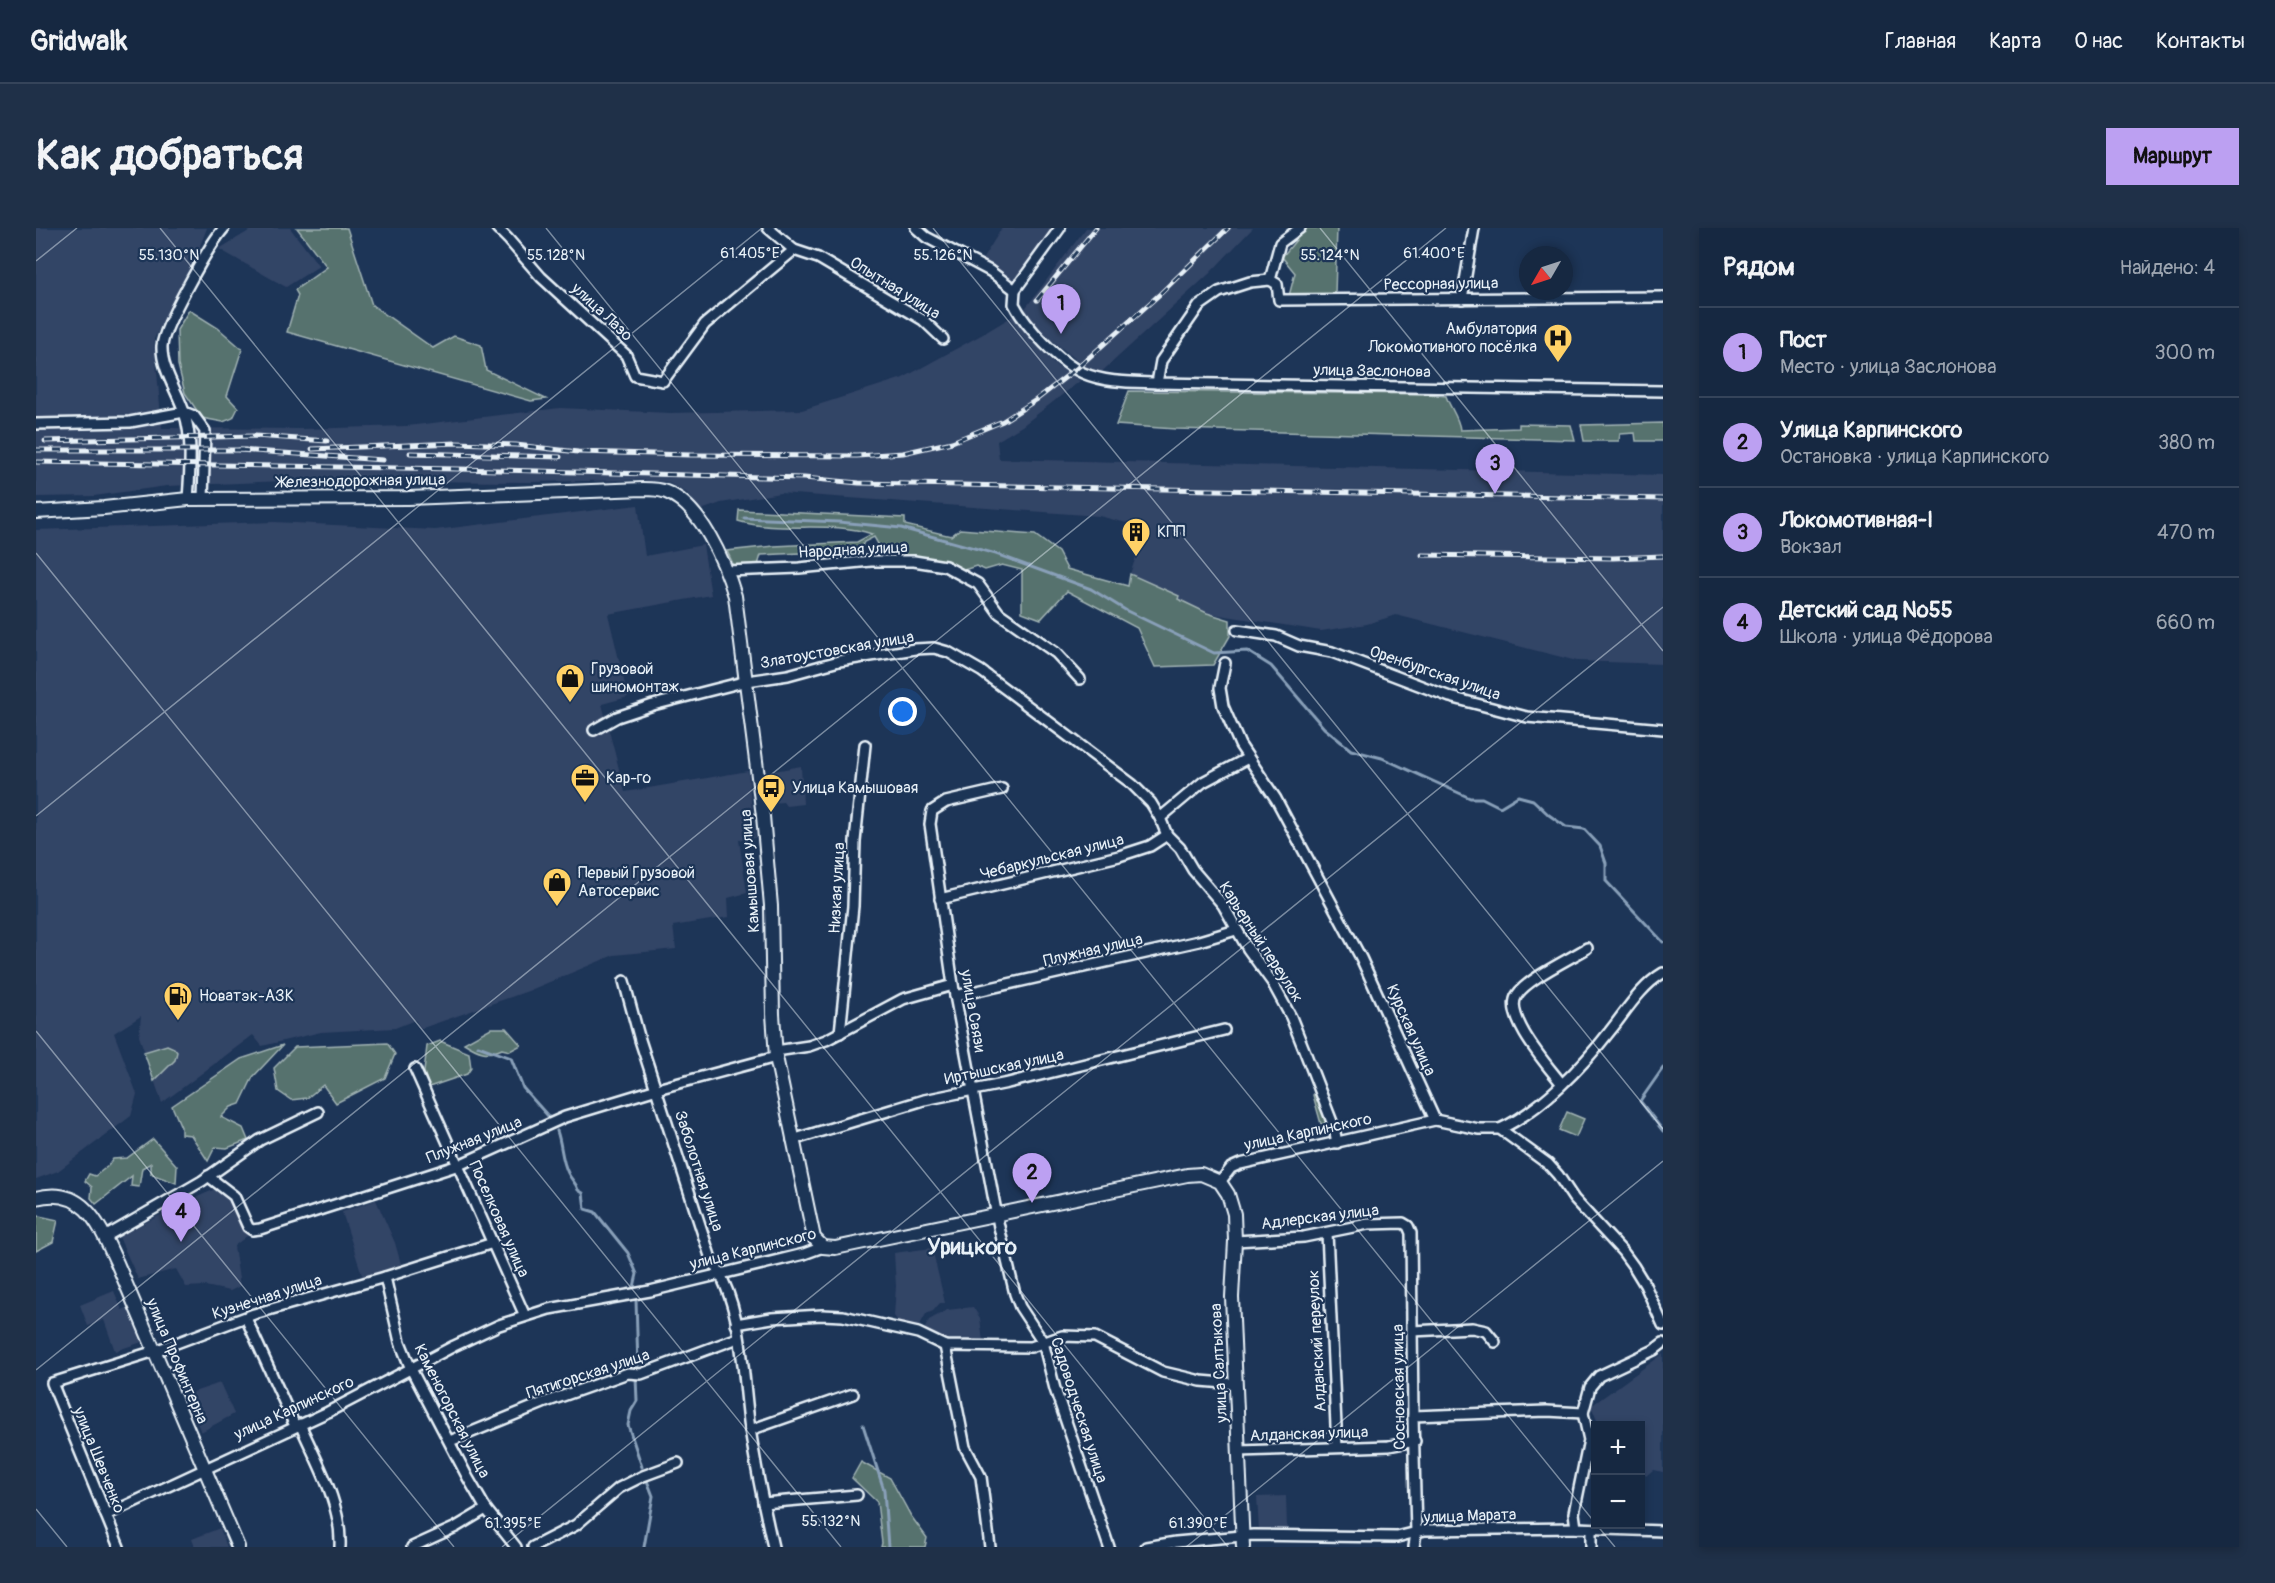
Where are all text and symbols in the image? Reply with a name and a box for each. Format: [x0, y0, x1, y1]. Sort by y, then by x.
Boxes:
text: Gridwalk [30, 24, 128, 59]
text: Главная [1885, 28, 1956, 55]
text: Карта [1989, 28, 2041, 55]
text: О нас [2074, 28, 2123, 55]
text: Контакты [2156, 28, 2245, 55]
button: Маршрут [2106, 128, 2239, 185]
text: Как добраться [36, 130, 303, 182]
text: 61.405°E [720, 244, 780, 263]
text: 61.400°E [1403, 244, 1465, 263]
text: 55.130°N [139, 246, 199, 265]
text: 55.128°N [527, 246, 585, 265]
text: 55.126°N [913, 246, 973, 265]
text: 55.124°N [1300, 246, 1360, 265]
north arrow [1519, 246, 1573, 300]
text: Рядом [1723, 251, 1795, 283]
street label: Опытная улица [846, 252, 944, 324]
text: Найдено: 4 [2120, 255, 2215, 280]
street label: Рессорная улица [1384, 273, 1498, 295]
street label: улица Лазо [566, 278, 637, 346]
pin: 1 [1042, 285, 1080, 334]
place label: Амбулатория Локомотивного посёлка [1367, 319, 1537, 357]
hospital icon: Амбулатория Локомотивного посёлка [1542, 322, 1574, 364]
text: Пост [1780, 326, 1827, 354]
text: 1 [1739, 340, 1746, 365]
text: 300 m [2154, 340, 2215, 365]
text: Место · улица Заслонова [1780, 354, 1997, 379]
street label: улица Заслонова [1312, 360, 1431, 382]
text: Улица Карпинского [1780, 416, 1962, 444]
text: 2 [1737, 430, 1748, 455]
text: 380 m [2158, 430, 2215, 455]
pin: 3 [1476, 444, 1514, 494]
text: Остановка · улица Карпинского [1780, 444, 2049, 469]
street label: Железнодорожная улица [273, 470, 446, 493]
text: Локомотивная-I [1780, 506, 1933, 534]
building icon: КПП [1120, 516, 1152, 558]
text: 3 [1737, 520, 1748, 545]
text: 470 m [2157, 520, 2215, 545]
place label: КПП [1157, 522, 1186, 542]
text: Вокзал [1780, 534, 1842, 559]
street label: Народная улица [798, 537, 908, 563]
text: Детский сад №55 [1780, 596, 1953, 624]
text: 4 [1737, 610, 1748, 635]
text: 660 m [2156, 610, 2215, 635]
text: Школа · улица Фёдорова [1780, 624, 1993, 649]
street label: Златоустовская улица [759, 627, 915, 673]
street label: Оренбургская улица [1367, 641, 1503, 705]
place label: Грузовой шиномонтаж [591, 659, 680, 697]
shop icon: Грузовой шиномонтаж [554, 662, 586, 704]
your location [888, 697, 917, 726]
office icon: Кар-го [569, 762, 601, 804]
place label: Кар-го [606, 768, 651, 788]
bus stop icon: Улица Камышовая [755, 772, 787, 814]
place label: Улица Камышовая [792, 778, 918, 798]
street label: Камышовая улица [736, 809, 764, 933]
street label: Чебаркульская улица [978, 829, 1126, 885]
street label: Низкая улица [825, 842, 849, 934]
place label: Первый Грузовой Автосервис [578, 863, 695, 901]
shop icon: Первый Грузовой Автосервис [541, 866, 573, 908]
street label: Карьерный переулок [1214, 878, 1308, 1006]
street label: Плужная улица [1041, 929, 1145, 971]
street label: улица Связи [956, 967, 990, 1054]
fuel station icon: Новатэк-АЗК [162, 980, 194, 1022]
street label: Курская улица [1382, 981, 1440, 1079]
place label: Новатэк-АЗК [199, 986, 294, 1006]
street label: Иртышская улица [943, 1045, 1065, 1089]
street label: Заболотная улица [670, 1108, 728, 1234]
street label: улица Карпинского [1241, 1109, 1374, 1155]
street label: Плужная улица [423, 1112, 525, 1168]
pin: 2 [1012, 1154, 1052, 1203]
street label: Поселковая улица [464, 1158, 534, 1280]
pin: 4 [162, 1192, 200, 1242]
street label: Адлерская улица [1260, 1200, 1380, 1234]
street label: улица Карпинского [687, 1224, 819, 1275]
district label: Урицкого [927, 1233, 1017, 1261]
street label: Кузнечная улица [210, 1270, 324, 1324]
street label: Алданский переулок [1303, 1270, 1331, 1412]
street label: улица Профинтерна [141, 1294, 212, 1427]
street label: улица Салтыкова [1206, 1303, 1232, 1424]
street label: Сосновская улица [1388, 1324, 1410, 1450]
street label: Садоводческая улица [1046, 1335, 1112, 1485]
street label: Каменогорская улица [410, 1341, 494, 1481]
street label: Пятигорская улица [524, 1345, 652, 1403]
street label: улица Карпинского [230, 1371, 357, 1445]
street label: улица Шевченко [68, 1403, 130, 1516]
map controls [1591, 1421, 1645, 1529]
button: + [1591, 1421, 1645, 1475]
street label: Алданская улица [1249, 1422, 1369, 1446]
button: − [1591, 1475, 1645, 1529]
street label: улица Марата [1422, 1504, 1517, 1528]
text: 55.132°N [802, 1512, 860, 1531]
text: 61.395°E [485, 1514, 541, 1533]
text: 61.390°E [1169, 1514, 1227, 1533]

